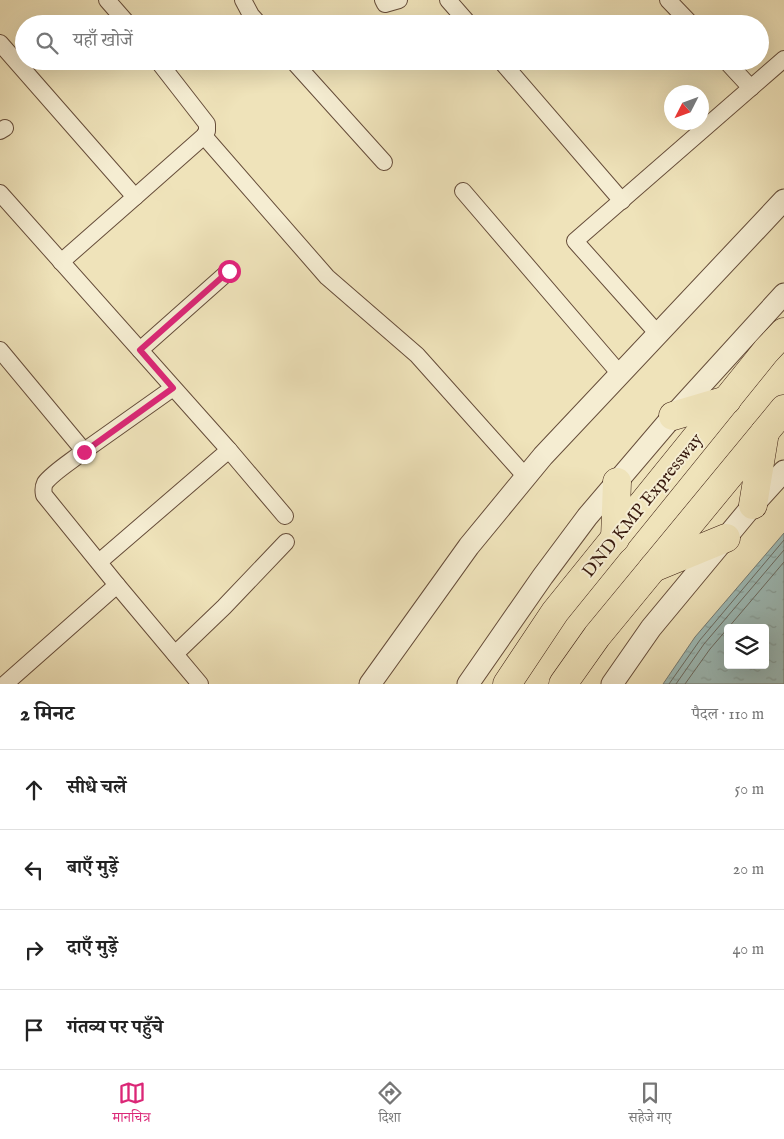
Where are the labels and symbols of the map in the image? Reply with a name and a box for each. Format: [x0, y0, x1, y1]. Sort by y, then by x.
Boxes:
north arrow [664, 85, 709, 130]
route start [218, 260, 241, 283]
street label: DND KMP Expressway [578, 429, 709, 583]
route end [73, 441, 96, 464]

